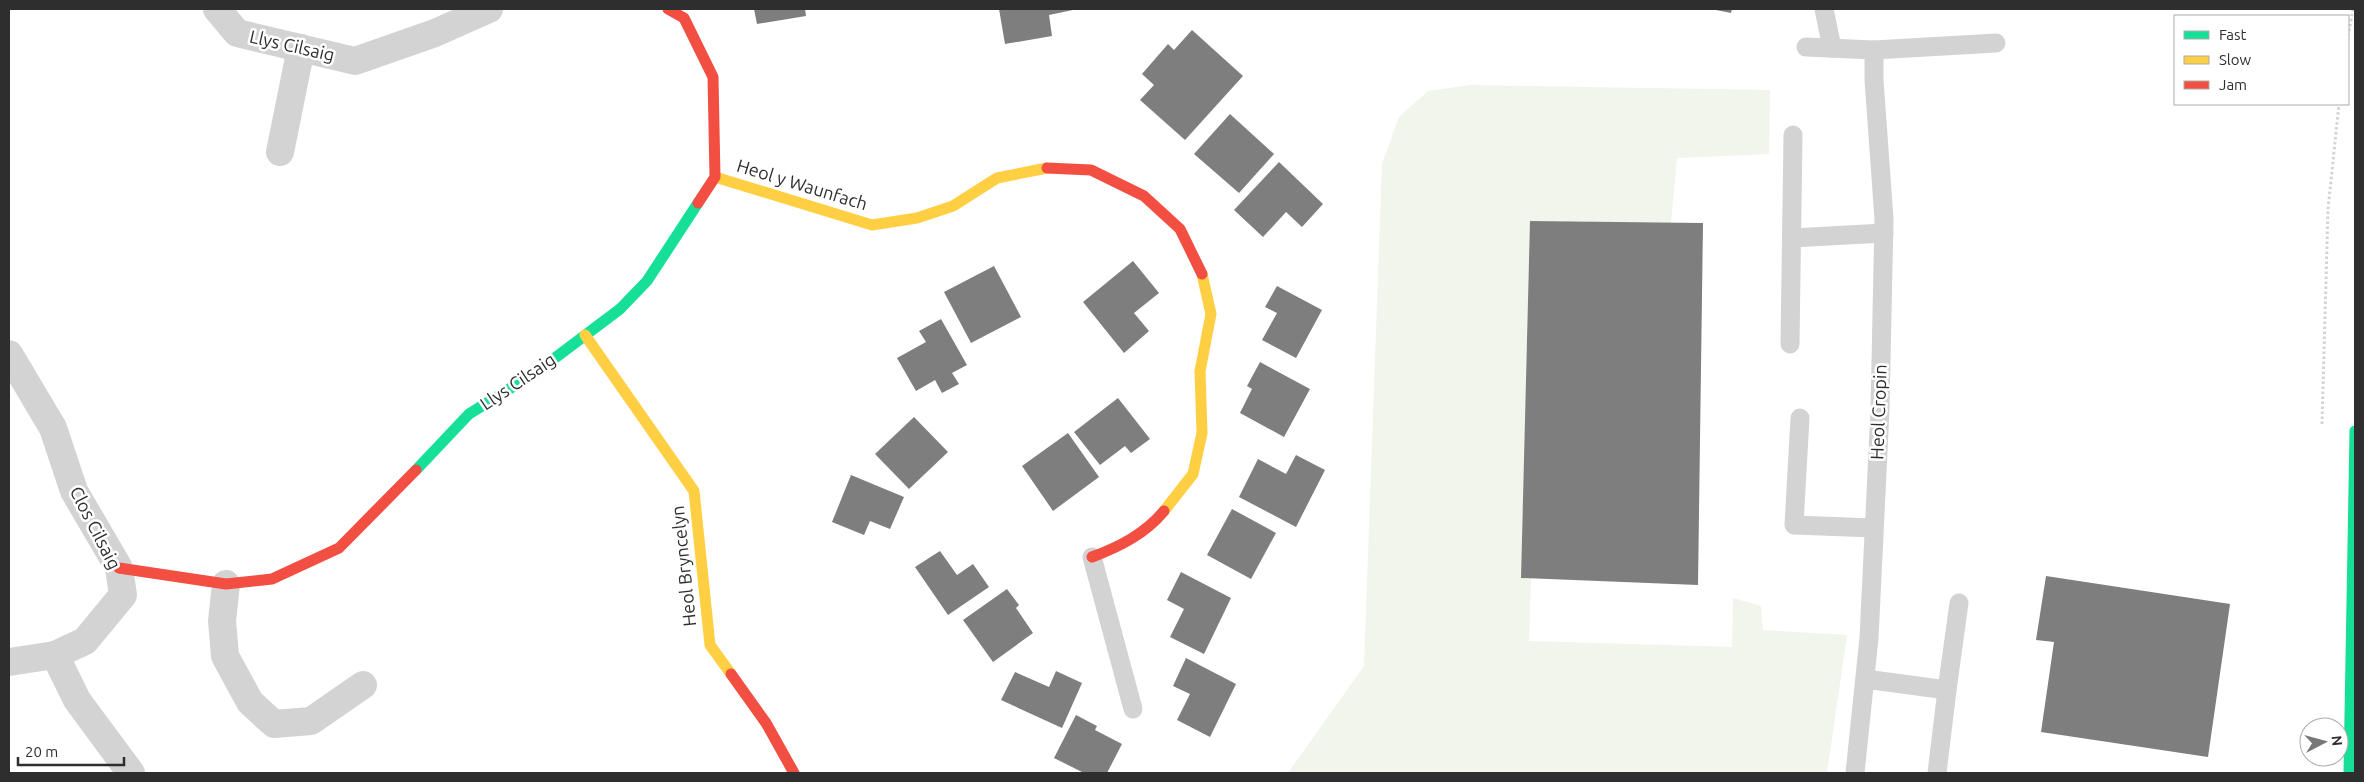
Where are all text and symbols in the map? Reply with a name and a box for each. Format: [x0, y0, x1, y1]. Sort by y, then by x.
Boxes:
legend [2174, 15, 2349, 105]
street label: Llys Cilsaig [248, 26, 337, 64]
text: Fast [2219, 26, 2247, 43]
text: Slow [2219, 51, 2252, 68]
text: Jam [2219, 76, 2247, 93]
street label: Heol y Waunfach [735, 155, 870, 213]
street label: Llys Cilsaig [476, 349, 559, 414]
street label: Heol Cropin [1866, 364, 1890, 460]
street label: Clos Cilsaig [67, 483, 125, 572]
street label: Heol Bryncelyn [667, 505, 699, 627]
north arrow [2299, 717, 2349, 767]
scale bar [18, 734, 124, 766]
text: N [2328, 735, 2345, 747]
text: 20 m [25, 743, 58, 760]

